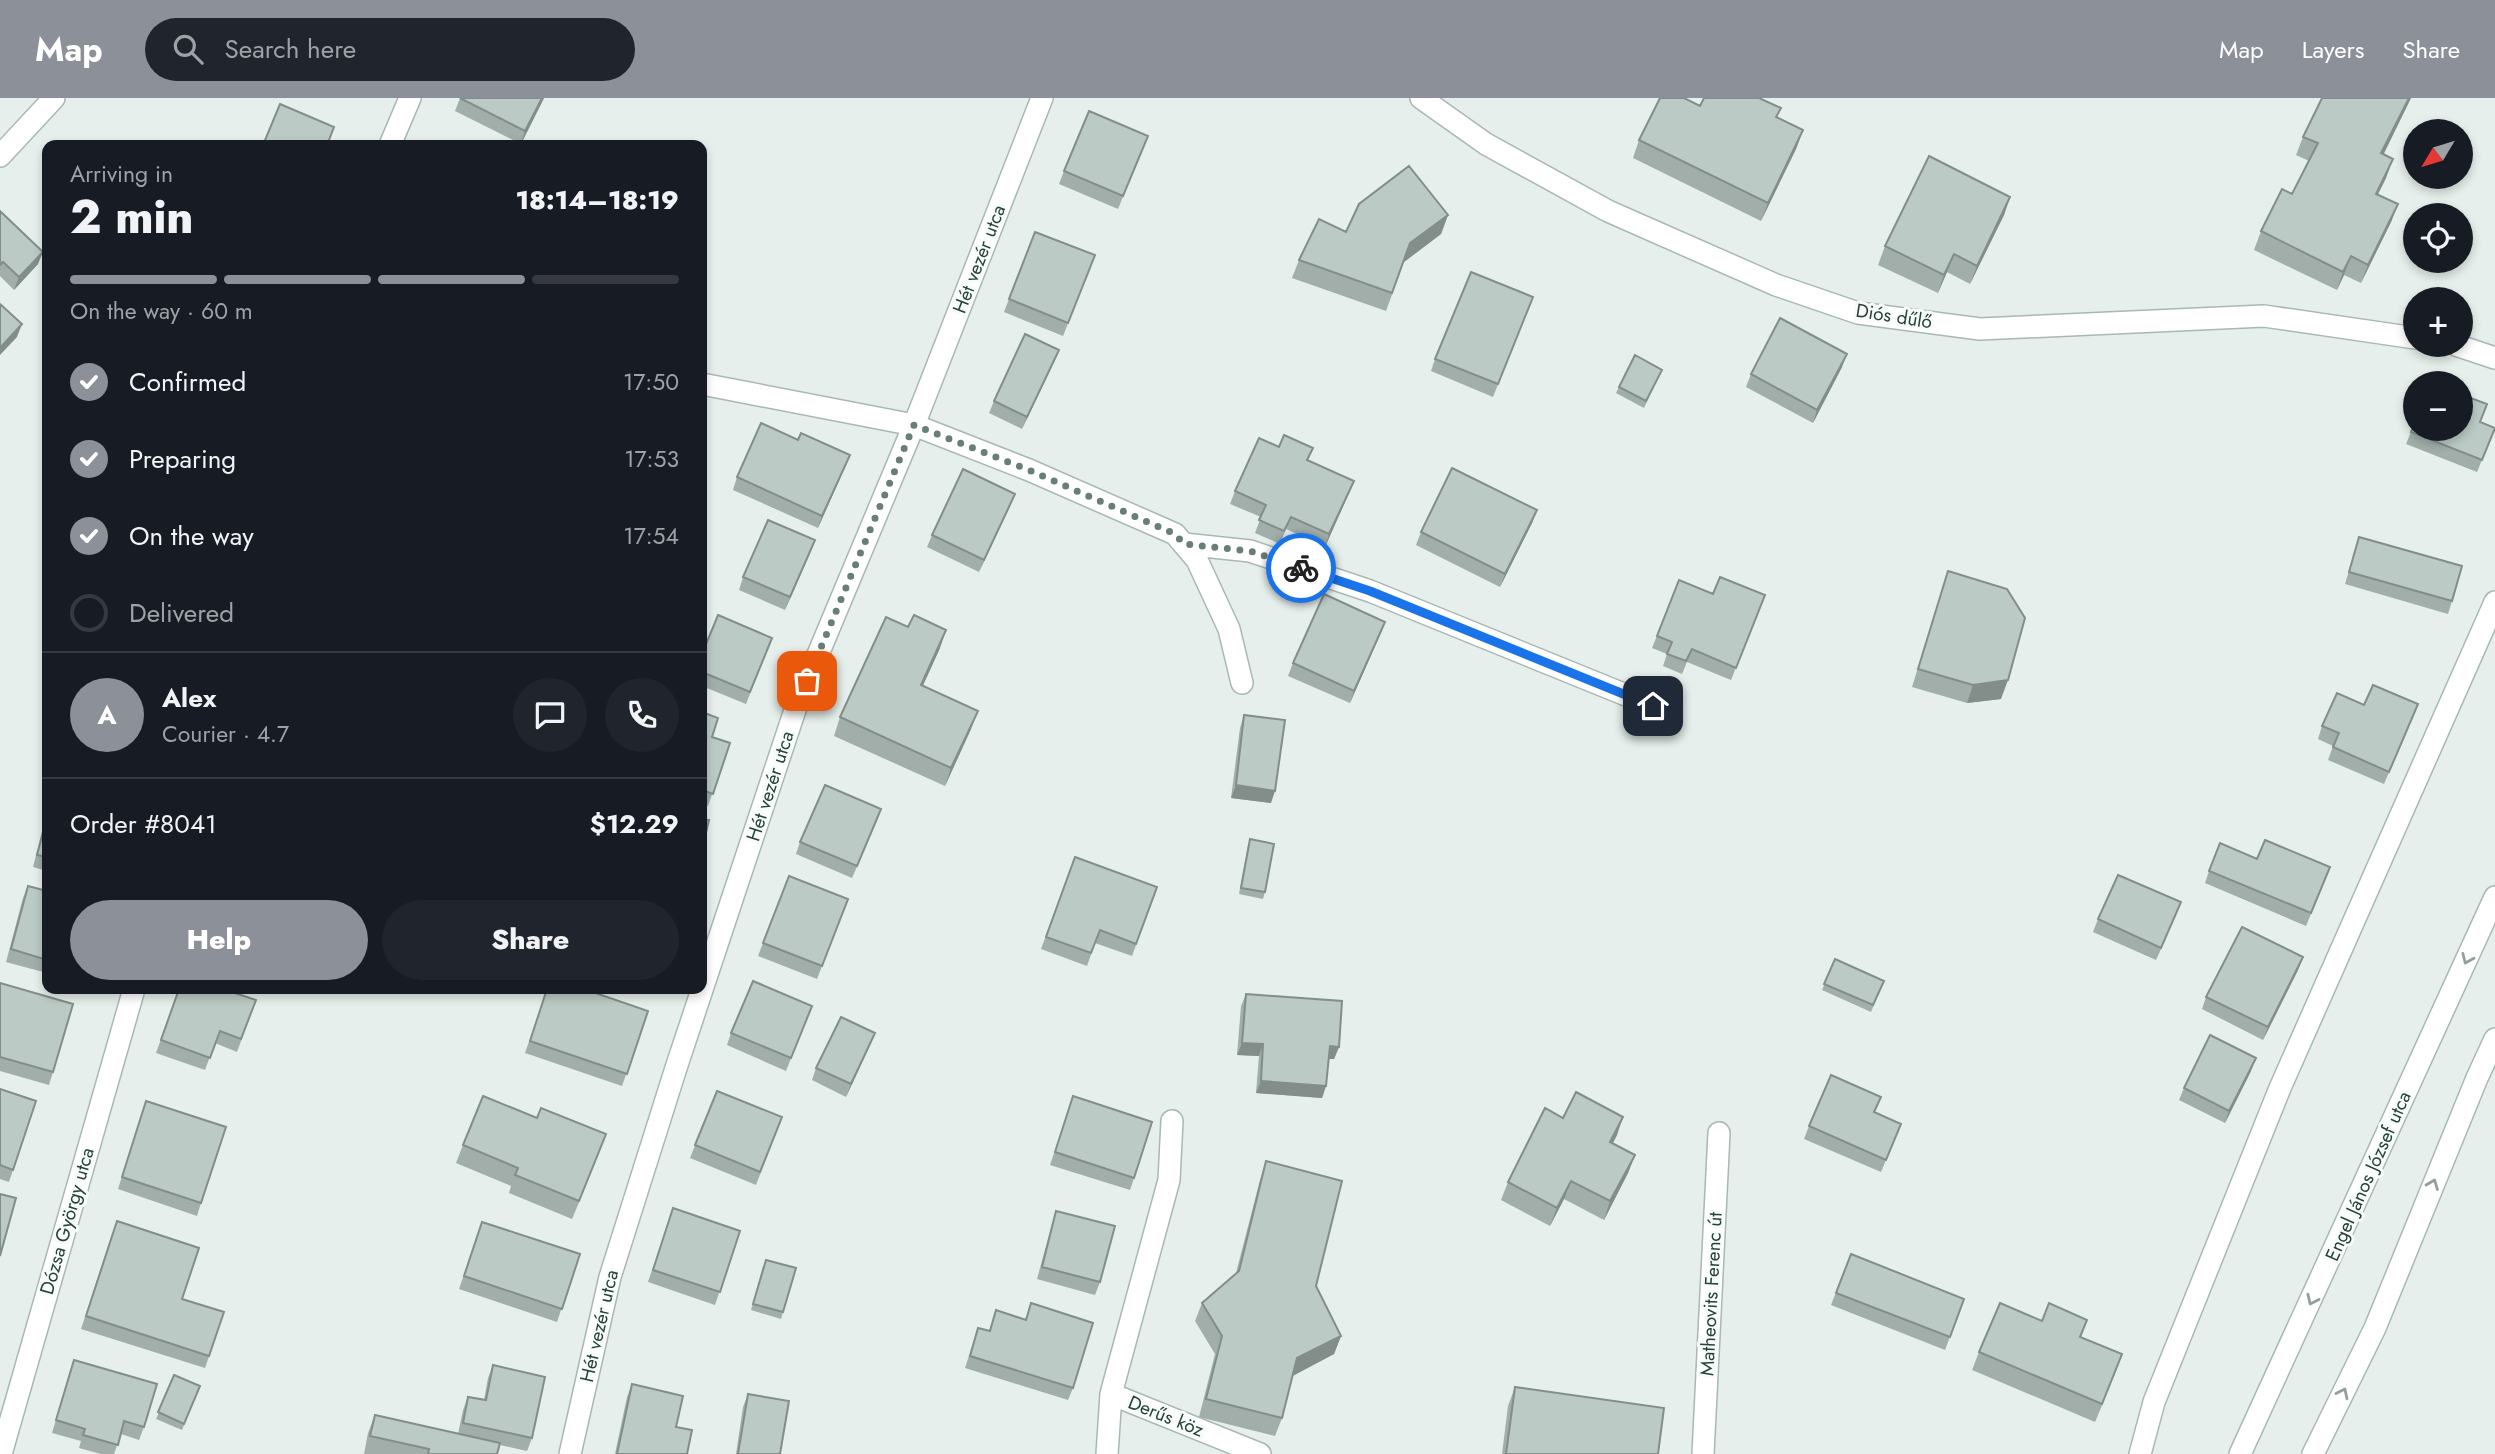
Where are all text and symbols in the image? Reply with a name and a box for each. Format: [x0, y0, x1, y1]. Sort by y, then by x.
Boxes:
search box [145, 18, 635, 81]
text: Map [35, 26, 103, 73]
icon: search [169, 30, 207, 68]
text: Search here [225, 30, 356, 68]
text: Map [2219, 32, 2264, 67]
text: Layers [2302, 32, 2364, 67]
text: Share [2402, 32, 2460, 67]
north arrow [2403, 119, 2473, 189]
map controls [2403, 119, 2473, 441]
text: Arriving in [70, 157, 173, 191]
text: 18:14–18:19 [515, 181, 679, 219]
text: 2 min [70, 184, 194, 250]
street label: Hét vezér utca [946, 201, 1012, 317]
button: locate [2403, 203, 2473, 273]
button: + [2403, 287, 2473, 357]
text: On the way · 60 m [70, 294, 253, 328]
street label: Diós dűlő [1854, 297, 1934, 335]
icon: check [70, 363, 108, 401]
text: Confirmed [129, 363, 246, 401]
text: 17:50 [623, 365, 679, 399]
button: − [2403, 371, 2473, 441]
icon: check [70, 440, 108, 478]
text: Preparing [129, 440, 236, 478]
text: 17:53 [624, 442, 679, 476]
icon: check [70, 517, 108, 555]
text: On the way [129, 517, 254, 555]
text: 17:54 [623, 519, 679, 553]
courier [1266, 533, 1336, 603]
icon: bike [1282, 549, 1320, 587]
text: Delivered [129, 594, 234, 632]
pin [777, 651, 837, 711]
icon: bag [788, 662, 826, 700]
pin [1623, 676, 1683, 736]
button: chat [513, 678, 587, 752]
button: phone [605, 678, 679, 752]
text: Alex [162, 679, 216, 717]
icon: home [1634, 687, 1672, 725]
text: A [97, 696, 117, 734]
text: Courier · 4.7 [162, 717, 289, 751]
street label: Hét vezér utca [739, 727, 801, 845]
text: Order #8041 [70, 805, 217, 843]
text: $12.29 [590, 805, 679, 843]
button: Help [70, 900, 368, 980]
button: Share [382, 900, 679, 980]
one-way arrow [2461, 952, 2475, 964]
street label: Engel János József utca [2318, 1087, 2418, 1265]
street label: Dózsa György utca [33, 1144, 101, 1298]
one-way arrow [2425, 1179, 2439, 1191]
street label: Matheovits Ferenc út [1693, 1211, 1729, 1377]
street label: Hét vezér utca [573, 1267, 625, 1385]
one-way arrow [2306, 1293, 2320, 1305]
one-way arrow [2335, 1388, 2349, 1400]
street label: Derűs köz [1124, 1389, 1208, 1443]

